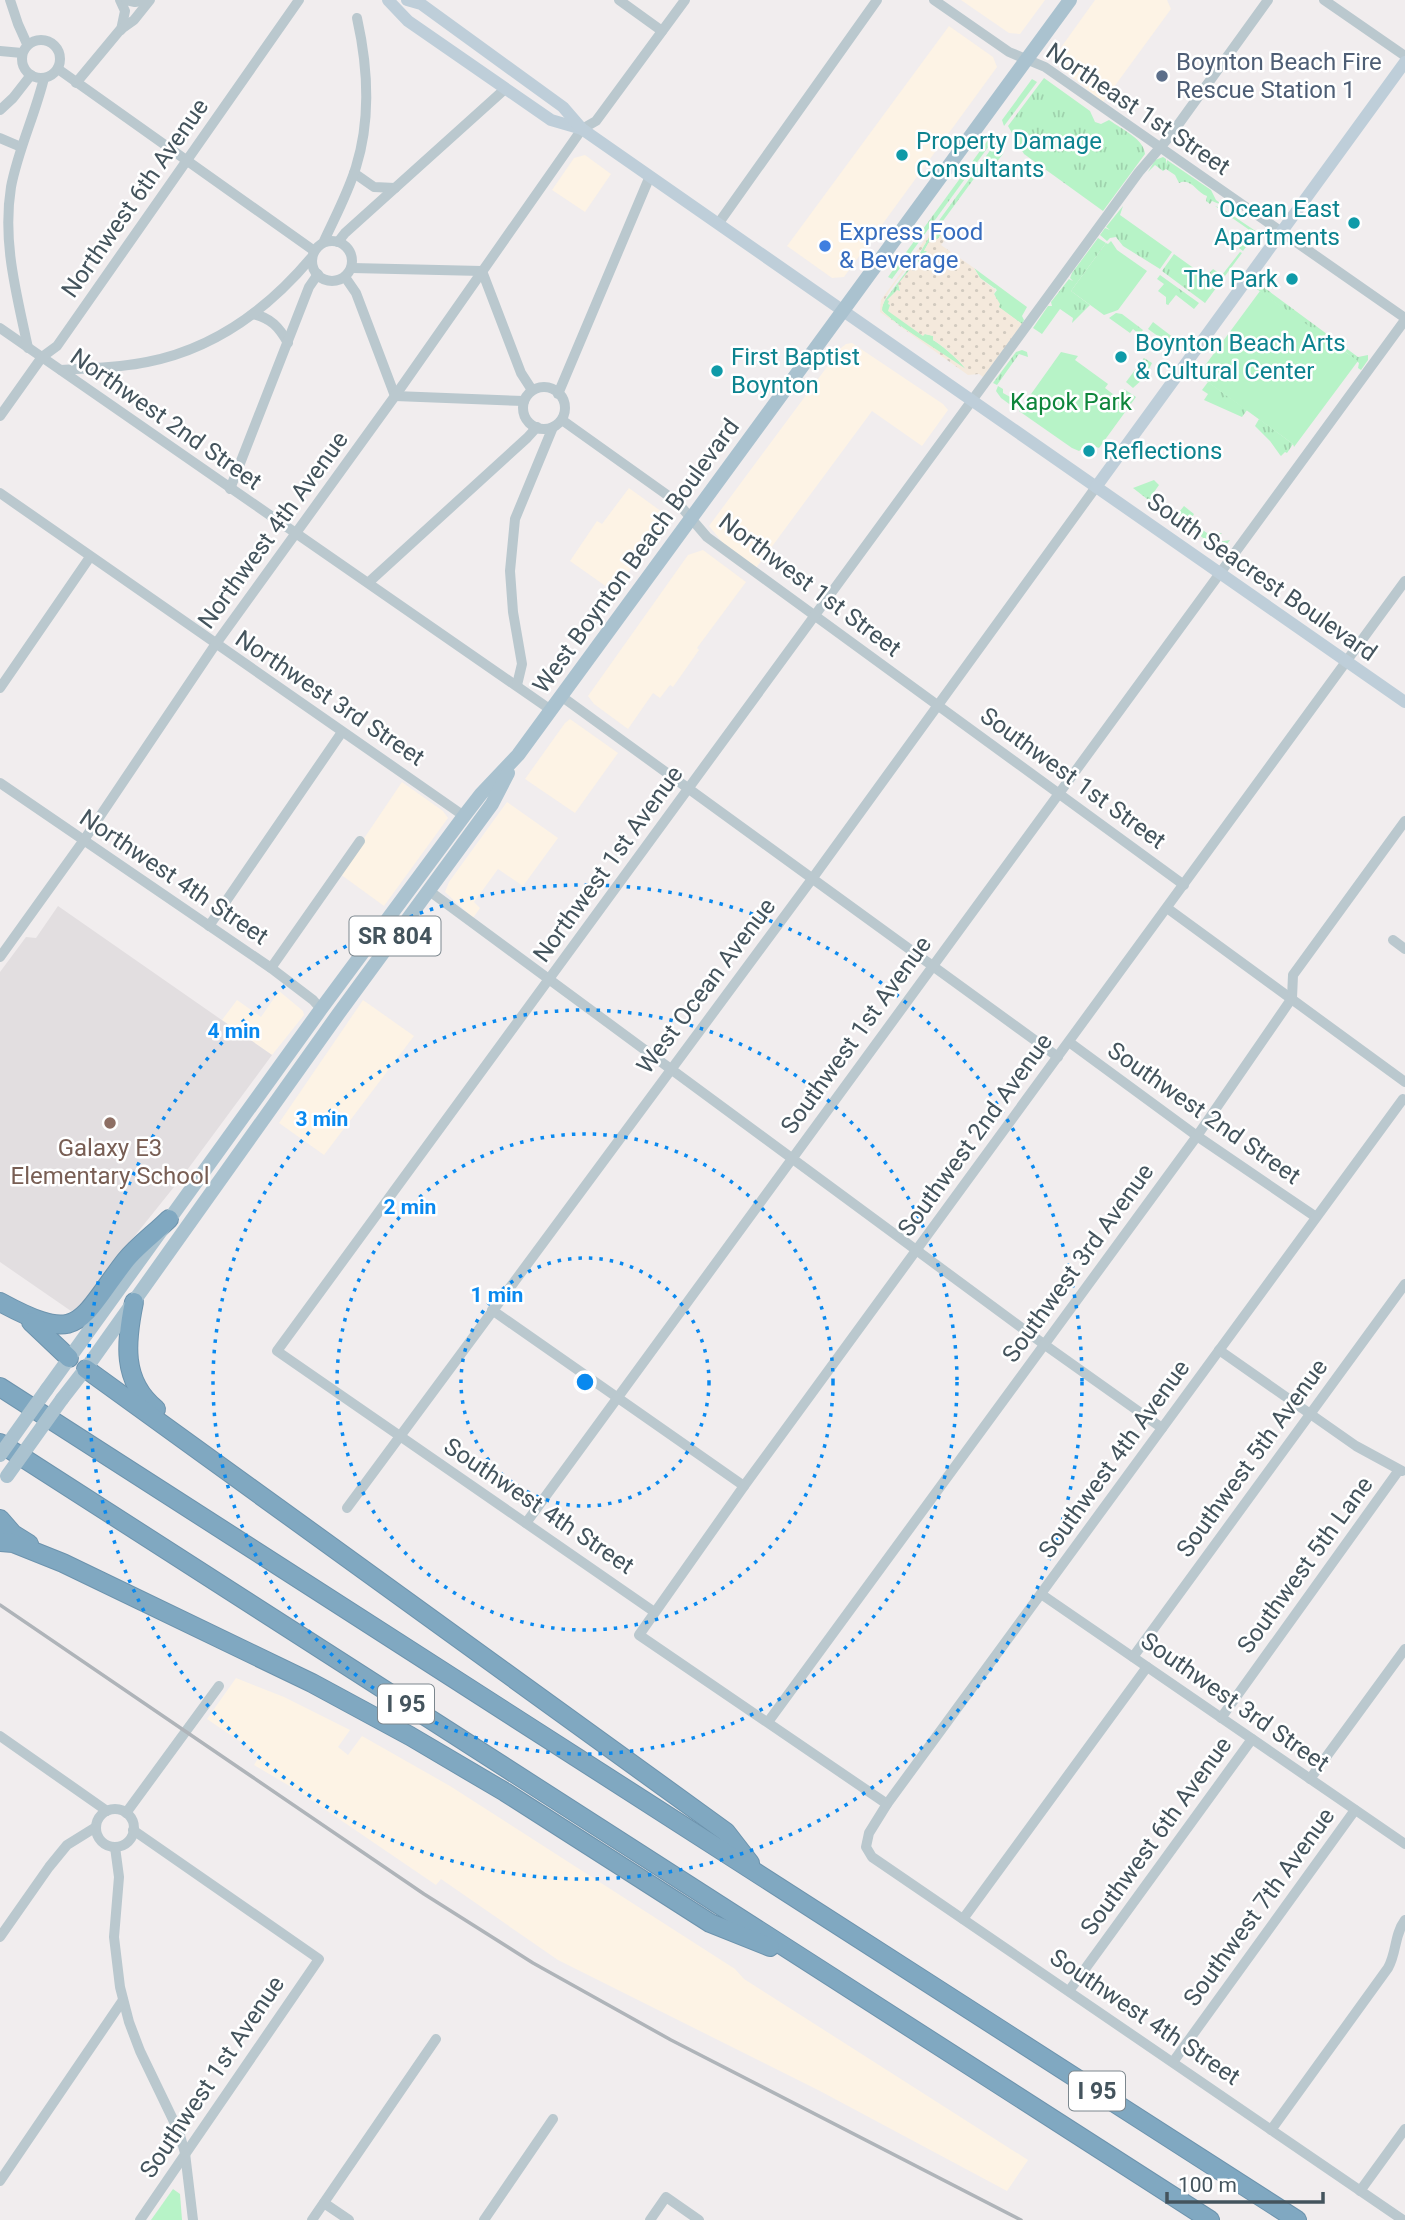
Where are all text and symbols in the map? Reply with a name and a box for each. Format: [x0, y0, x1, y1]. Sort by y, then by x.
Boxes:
street label: Northeast 1st Street [1041, 37, 1235, 181]
place label: Boynton Beach Fire Rescue Station 1 [1176, 48, 1382, 104]
marker: Boynton Beach Fire Rescue Station 1 [1154, 68, 1170, 84]
street label: Northwest 6th Avenue [56, 93, 214, 303]
place label: Property Damage Consultants [916, 127, 1102, 183]
marker: Property Damage Consultants [894, 147, 910, 163]
place label: Ocean East Apartments [1214, 195, 1340, 251]
marker: Ocean East Apartments [1346, 215, 1362, 231]
place label: Express Food & Beverage [839, 218, 983, 274]
marker: Express Food & Beverage [817, 238, 833, 254]
place label: The Park [1183, 265, 1279, 293]
marker: The Park [1284, 271, 1300, 287]
place label: Boynton Beach Arts & Cultural Center [1135, 329, 1346, 385]
street label: Northwest 2nd Street [65, 342, 267, 496]
place label: First Baptist Boynton [731, 343, 860, 399]
marker: Boynton Beach Arts & Cultural Center [1113, 349, 1129, 365]
marker: First Baptist Boynton [709, 363, 725, 379]
park label: Kapok Park [1010, 388, 1133, 416]
street label: West Boynton Beach Boulevard [527, 413, 745, 699]
street label: Northwest 4th Avenue [192, 426, 354, 634]
place label: Reflections [1103, 437, 1222, 465]
marker: Reflections [1081, 443, 1097, 459]
street label: South Seacrest Boulevard [1142, 487, 1382, 667]
street label: Northwest 1st Street [714, 507, 907, 663]
street label: Northwest 3rd Street [230, 624, 430, 772]
street label: Southwest 1st Street [975, 701, 1171, 855]
street label: Northwest 1st Avenue [527, 760, 689, 968]
street label: Northwest 4th Street [74, 803, 274, 951]
street label: West Ocean Avenue [631, 893, 781, 1079]
road number: SR 804 [350, 917, 440, 956]
street label: Southwest 1st Avenue [775, 931, 937, 1139]
text: 4 min [208, 1019, 260, 1043]
street label: Southwest 2nd Avenue [892, 1028, 1058, 1242]
street label: Southwest 2nd Street [1102, 1036, 1306, 1190]
text: 3 min [296, 1107, 348, 1131]
marker: Galaxy E3 Elementary School [102, 1115, 118, 1131]
place label: Galaxy E3 Elementary School [10, 1134, 210, 1190]
street label: Southwest 3rd Avenue [997, 1158, 1159, 1368]
text: 2 min [384, 1195, 436, 1219]
text: 1 min [471, 1283, 523, 1307]
street label: Southwest 5th Avenue [1171, 1353, 1333, 1563]
street label: Southwest 4th Avenue [1033, 1354, 1195, 1564]
centre of rings [573, 1370, 597, 1394]
street label: Southwest 4th Street [439, 1432, 639, 1580]
street label: Southwest 5th Lane [1231, 1471, 1379, 1659]
street label: Southwest 3rd Street [1135, 1626, 1335, 1778]
road number: I 95 [378, 1684, 434, 1723]
street label: Southwest 6th Avenue [1075, 1731, 1237, 1941]
street label: Southwest 7th Avenue [1178, 1802, 1340, 2012]
street label: Southwest 4th Street [1045, 1943, 1245, 2091]
street label: Southwest 1st Avenue [134, 1971, 290, 2183]
road number: I 95 [1069, 2072, 1125, 2110]
scale bar [1167, 2160, 1323, 2204]
text: 100 m [1178, 2173, 1237, 2197]

